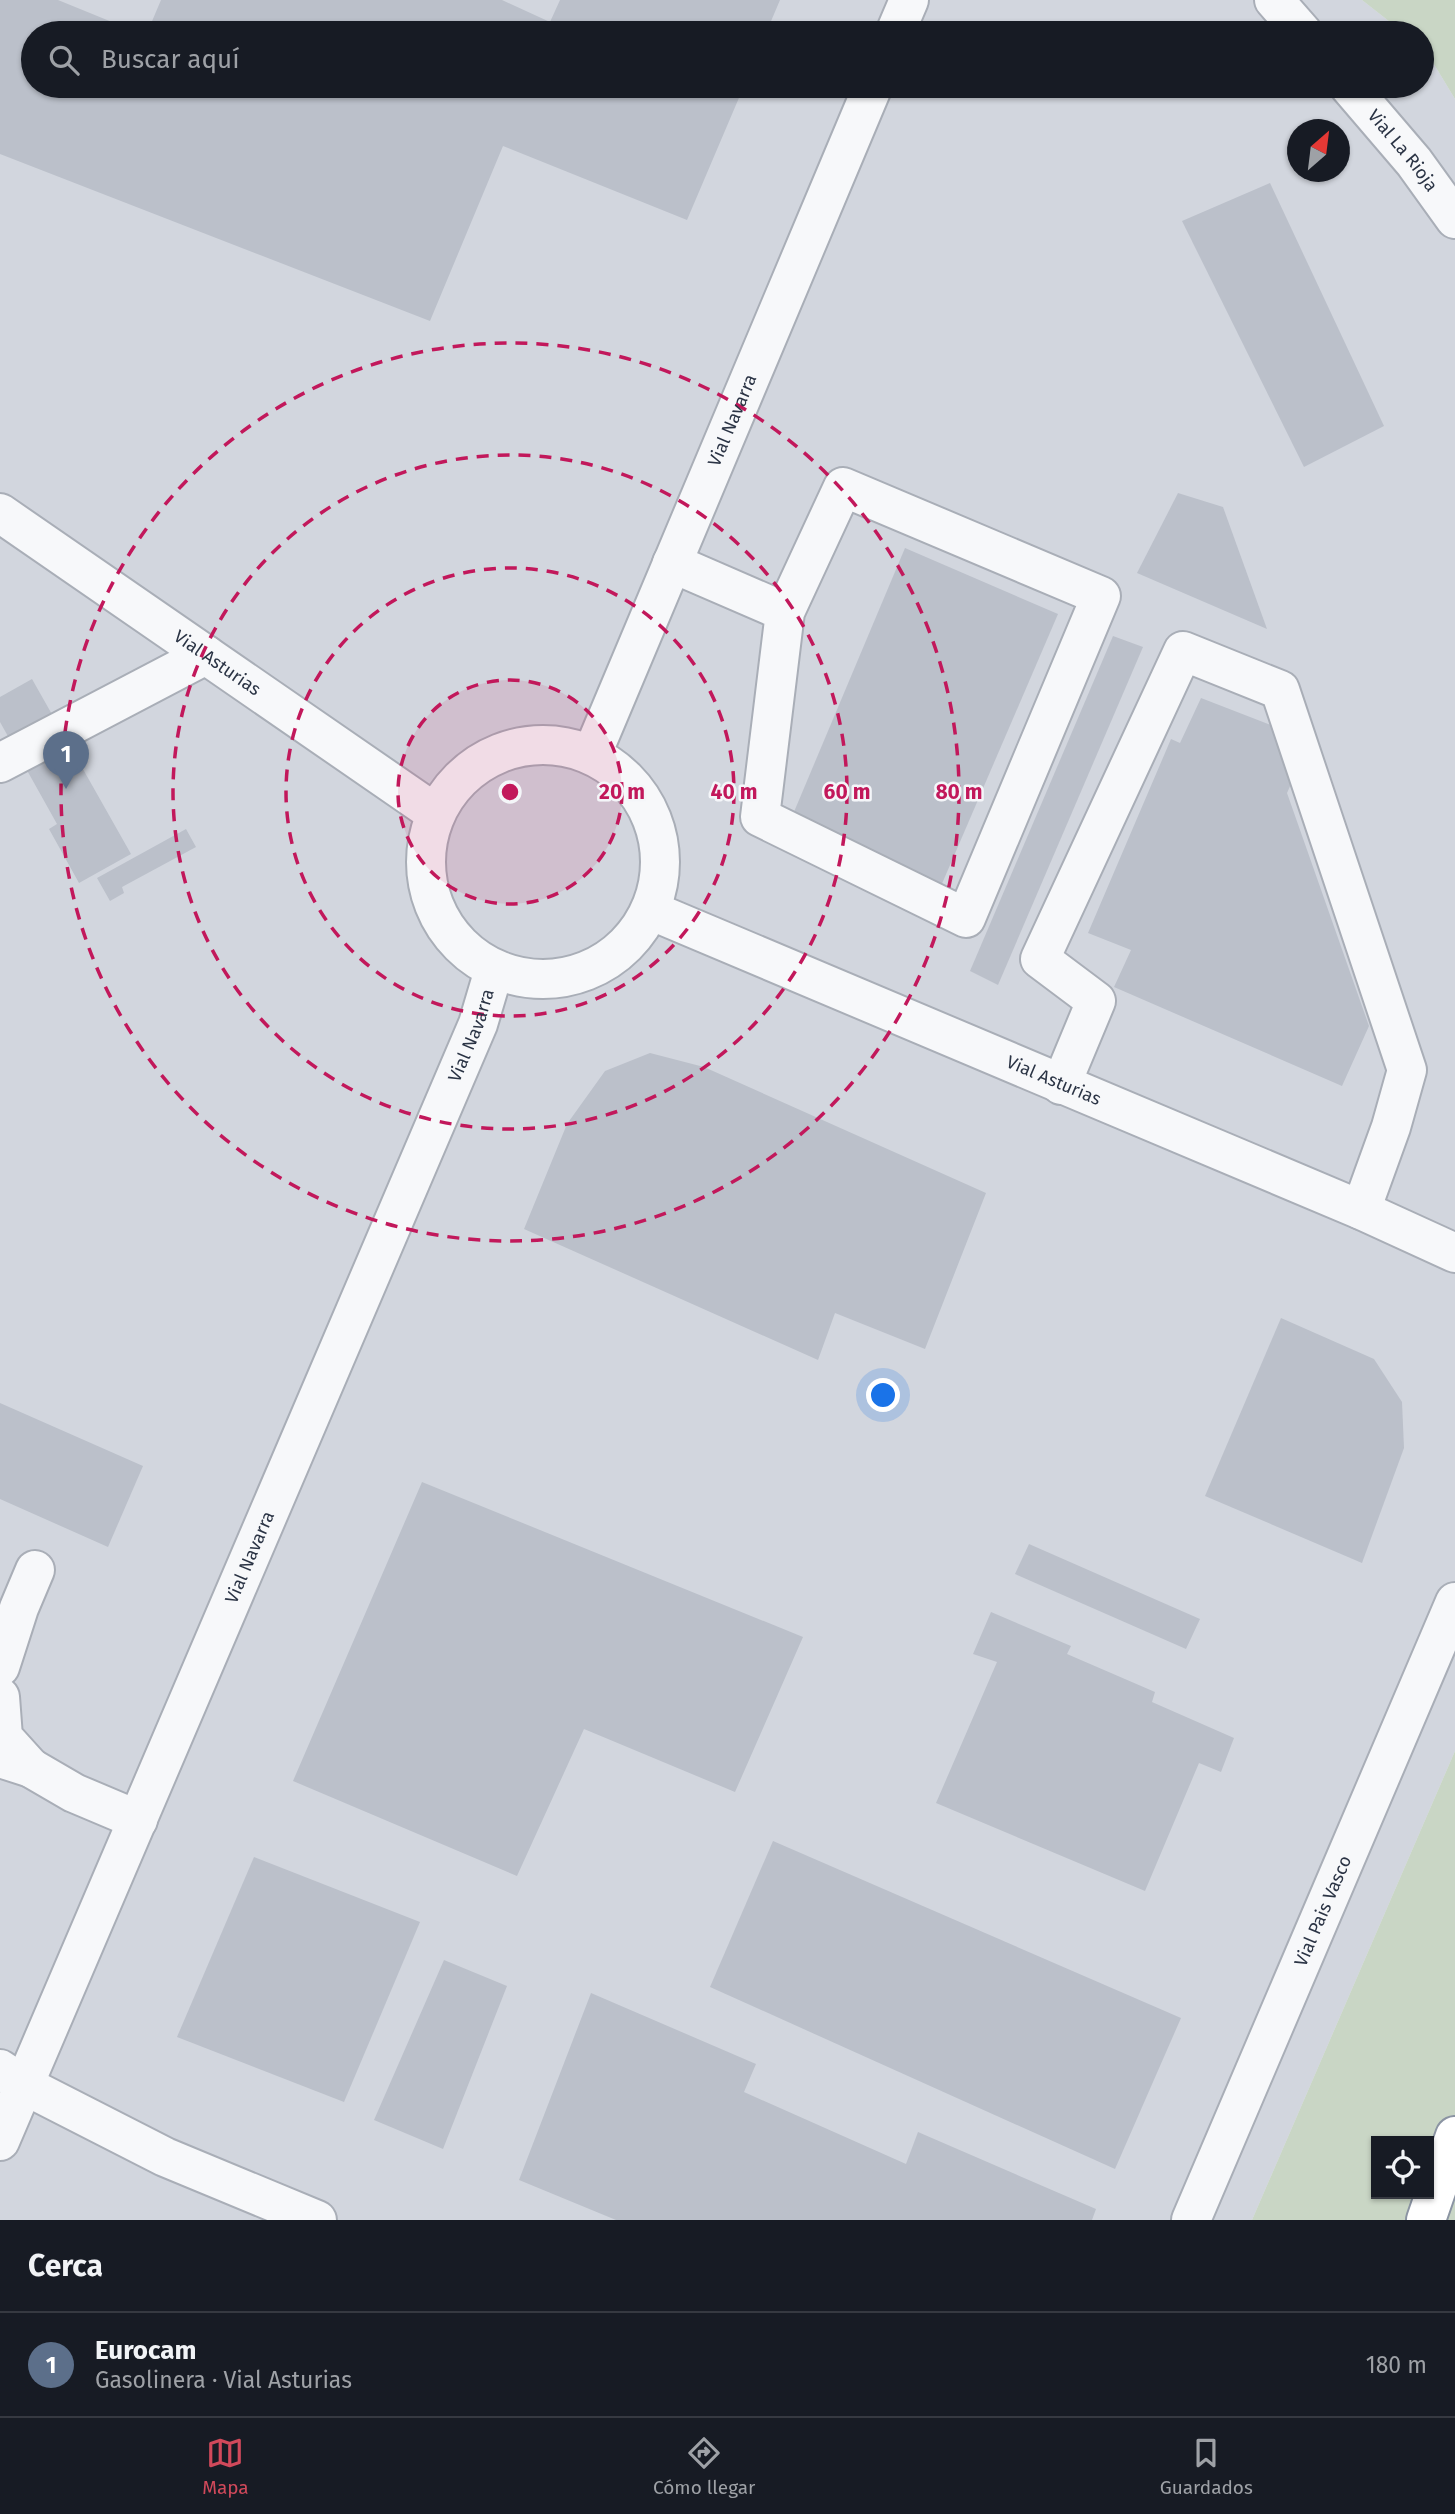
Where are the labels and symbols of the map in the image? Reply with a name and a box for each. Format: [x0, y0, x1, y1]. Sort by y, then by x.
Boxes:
street label: Vial La Rioja [1363, 105, 1443, 196]
north arrow [1287, 119, 1350, 182]
street label: Vial Navarra [703, 371, 762, 470]
street label: Vial Asturias [170, 625, 265, 700]
pin: 1 [43, 731, 89, 789]
text: 20 m [599, 779, 645, 805]
text: 40 m [711, 779, 757, 805]
text: 60 m [824, 779, 870, 805]
text: 80 m [935, 779, 983, 805]
centre of rings [498, 780, 522, 804]
street label: Vial Navarra [443, 986, 499, 1085]
street label: Vial Asturias [1003, 1051, 1104, 1110]
your location [866, 1378, 900, 1412]
street label: Vial Navarra [220, 1508, 279, 1607]
street label: Vial Pais Vasco [1290, 1852, 1356, 1970]

